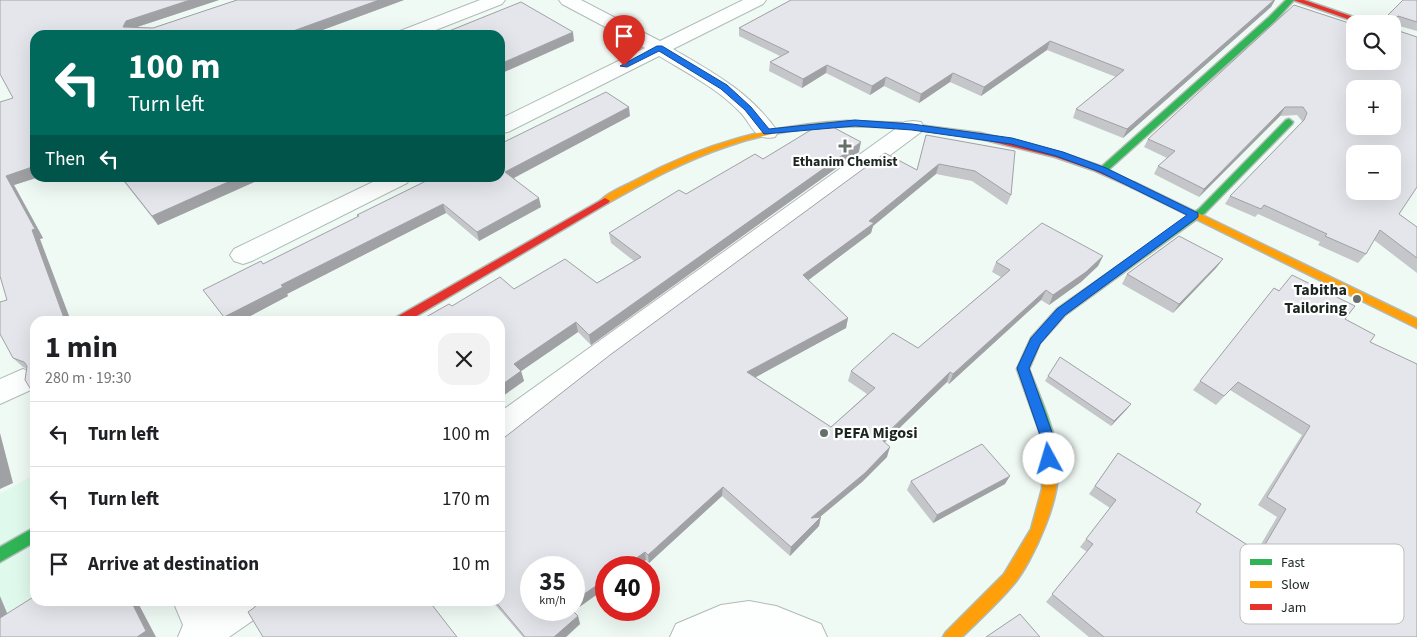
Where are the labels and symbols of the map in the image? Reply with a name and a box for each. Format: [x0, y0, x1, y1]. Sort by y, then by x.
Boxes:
pin [603, 15, 645, 66]
marker: Ethanim Chemist [839, 140, 851, 152]
place label: Ethanim Chemist [792, 152, 898, 172]
place label: Tabitha Tailoring [1284, 279, 1347, 319]
marker: Tabitha Tailoring [1351, 293, 1363, 305]
place label: PEFA Migosi [834, 422, 918, 444]
marker: PEFA Migosi [818, 427, 830, 439]
position arrow [1022, 432, 1074, 484]
legend [1240, 544, 1404, 624]
text: Fast [1281, 553, 1305, 573]
speed limit sign: 40 [595, 556, 660, 621]
text: Slow [1281, 575, 1310, 595]
text: Jam [1281, 598, 1306, 618]

